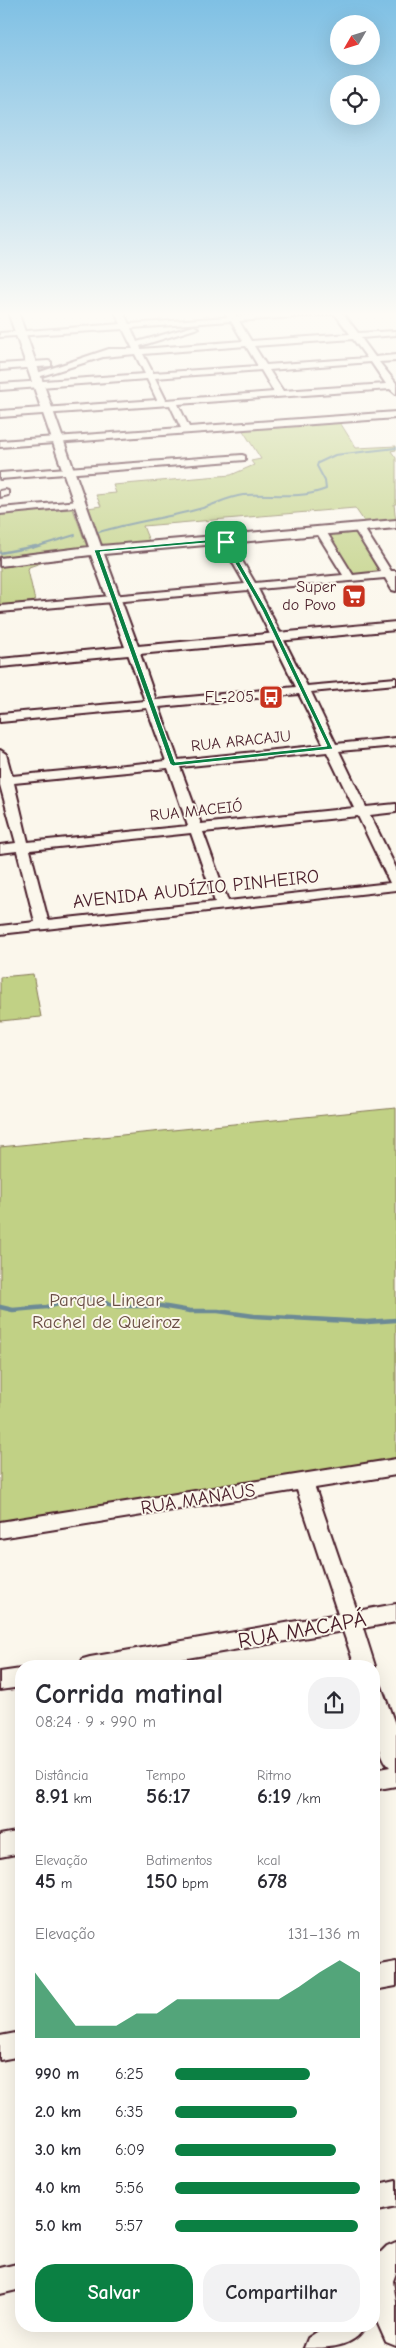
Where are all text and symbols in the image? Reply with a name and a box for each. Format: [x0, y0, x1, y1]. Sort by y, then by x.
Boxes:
north arrow [330, 15, 380, 65]
map controls [330, 15, 380, 125]
button: locate [330, 75, 380, 125]
pin [205, 521, 247, 563]
icon: arrive [212, 528, 240, 556]
place label: Super do Povo [282, 578, 337, 614]
supermarket icon: Super do Povo [341, 583, 367, 609]
bus stop icon: FL-205 [258, 684, 284, 710]
place label: FL-205 [205, 688, 254, 706]
street label: RUA ARACAJU [190, 727, 292, 755]
street label: RUA MACEIÓ [149, 796, 243, 825]
street label: AVENIDA AUDÍZIO PINHEIRO [72, 865, 320, 913]
park label: Parque Linear Rachel de Queiroz [32, 1289, 180, 1333]
street label: RUA MANAUS [139, 1479, 257, 1519]
street label: RUA MACAPÁ [236, 1606, 368, 1654]
button: share [308, 1677, 360, 1729]
text: Corrida matinal [35, 1678, 223, 1710]
text: 08:24 · 9 × 990 m [35, 1713, 156, 1731]
text: Distância [35, 1767, 89, 1784]
text: Tempo [146, 1767, 186, 1784]
text: Ritmo [257, 1767, 292, 1784]
text: 8.91 [35, 1784, 69, 1808]
text: 56:17 [146, 1784, 190, 1808]
text: 6:19 [257, 1784, 292, 1808]
text: km [69, 1790, 92, 1807]
text: /km [292, 1790, 321, 1807]
text: Elevação [35, 1852, 88, 1869]
text: Batimentos [146, 1852, 212, 1869]
text: kcal [257, 1852, 281, 1869]
text: 45 [35, 1869, 56, 1893]
text: 150 [146, 1869, 177, 1893]
text: 678 [257, 1869, 288, 1893]
text: m [56, 1875, 72, 1892]
text: bpm [177, 1875, 209, 1892]
text: Elevação [35, 1925, 95, 1943]
text: 131–136 m [288, 1925, 360, 1943]
text: 990 m [35, 2065, 79, 2083]
text: 6:25 [115, 2065, 144, 2083]
text: 2.0 km [35, 2103, 81, 2121]
text: 6:35 [115, 2103, 143, 2121]
text: 3.0 km [35, 2141, 81, 2159]
text: 6:09 [115, 2141, 145, 2159]
text: 4.0 km [35, 2179, 81, 2197]
text: 5:56 [115, 2179, 144, 2197]
text: 5.0 km [35, 2217, 82, 2235]
text: 5:57 [115, 2217, 143, 2235]
button: Salvar [35, 2264, 193, 2322]
button: Compartilhar [203, 2264, 360, 2322]

